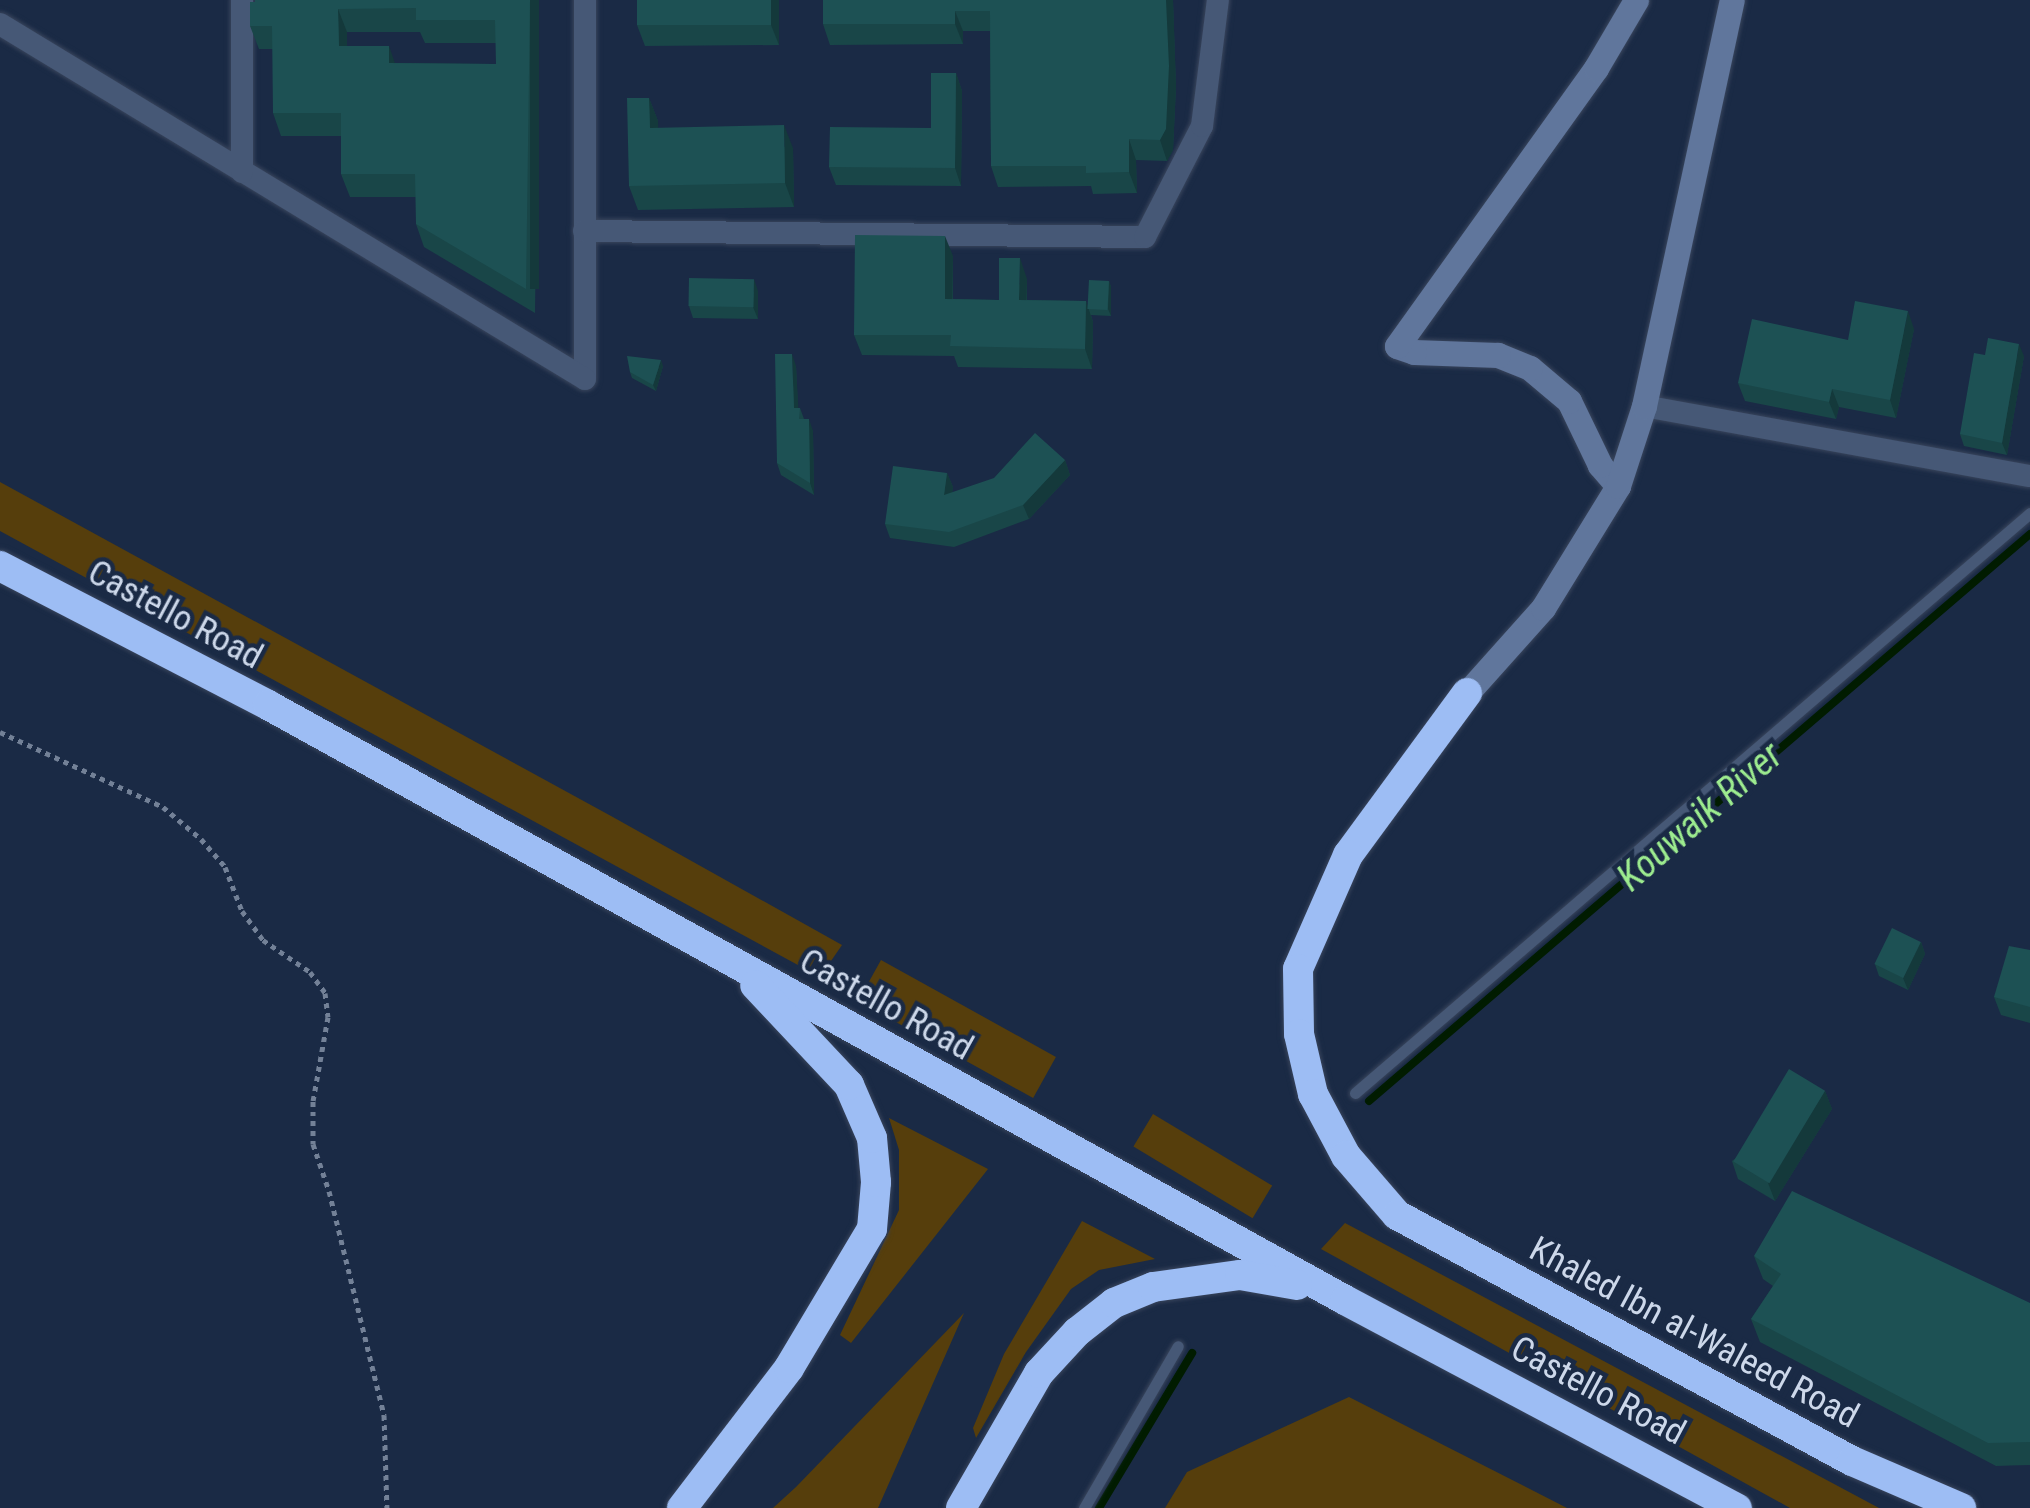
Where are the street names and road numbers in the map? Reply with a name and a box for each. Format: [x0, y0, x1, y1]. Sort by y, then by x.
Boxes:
street label: Castello Road [81, 552, 269, 678]
street label: Castello Road [792, 940, 980, 1070]
street label: Khaled Ibn al-Waleed Road [1522, 1228, 1866, 1438]
street label: Castello Road [1504, 1328, 1692, 1454]

